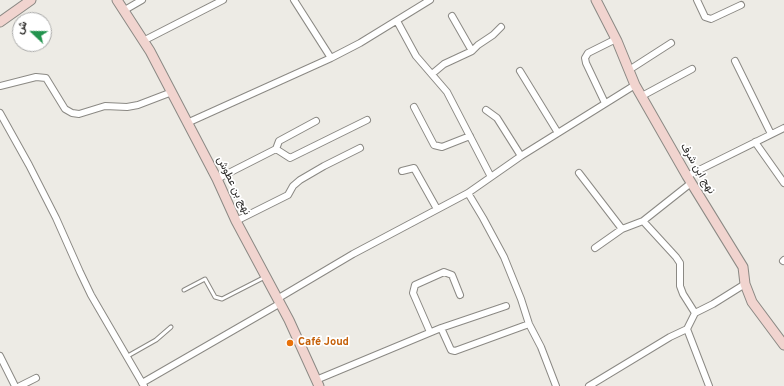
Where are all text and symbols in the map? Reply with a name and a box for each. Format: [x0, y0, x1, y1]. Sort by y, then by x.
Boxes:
north arrow [12, 12, 52, 52]
text: ش [13, 19, 31, 37]
street label: نهج ابن شرف [677, 141, 717, 197]
street label: نهج بن عطوش [213, 155, 253, 217]
place label: Café Joud [298, 336, 349, 350]
marker: Café Joud [285, 338, 295, 348]

